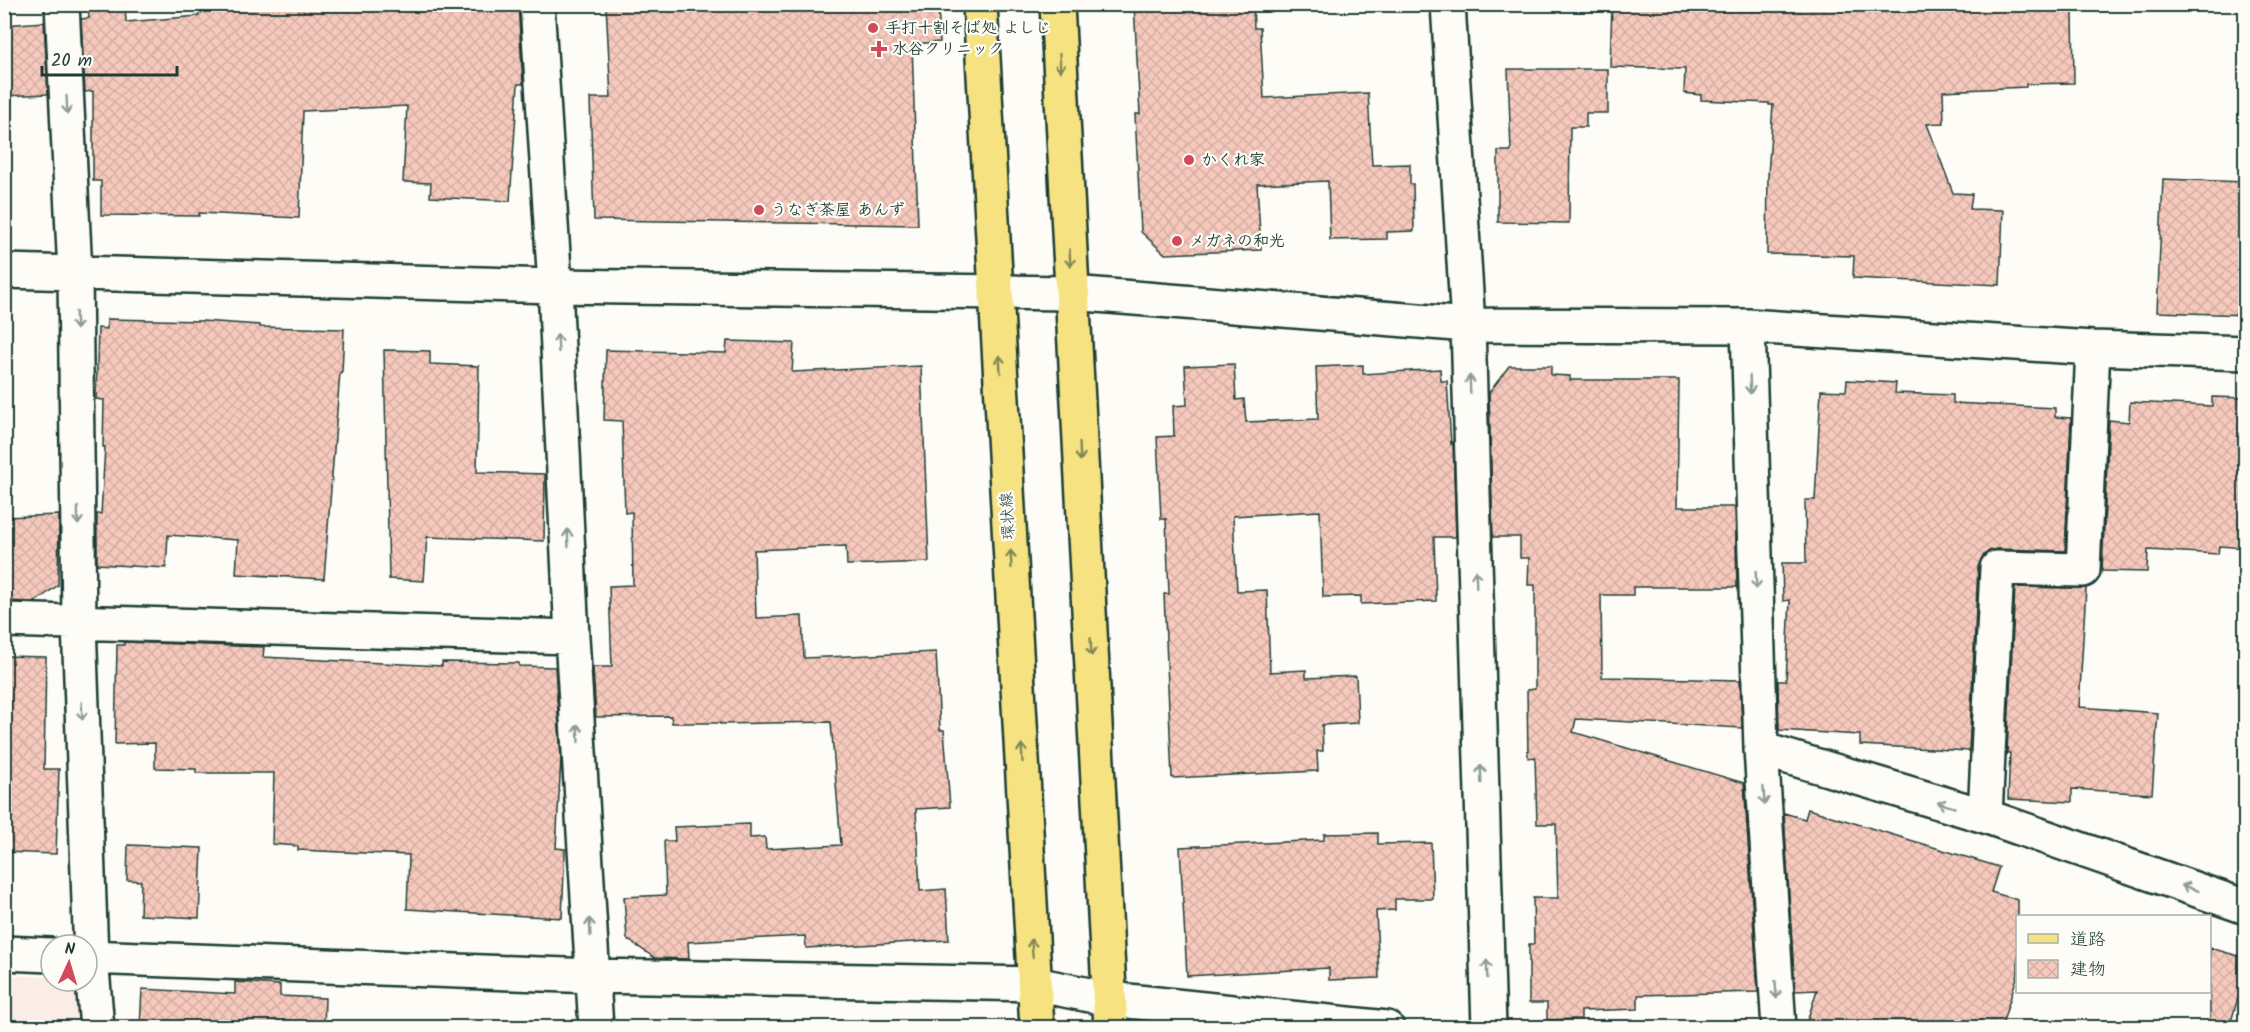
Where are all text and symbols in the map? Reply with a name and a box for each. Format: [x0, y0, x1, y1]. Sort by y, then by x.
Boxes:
place label: 手打十割そば処 よしじ [885, 16, 1051, 41]
marker: 手打十割そば処 よしじ [866, 21, 880, 35]
place label: 水谷クリニック [892, 37, 1004, 62]
scale bar [42, 39, 177, 77]
marker: 水谷クリニック [870, 40, 888, 58]
text: 20 m [51, 47, 92, 76]
one-way arrow [1054, 52, 1065, 72]
one-way arrow [62, 94, 73, 114]
place label: かくれ家 [1201, 148, 1265, 173]
marker: かくれ家 [1182, 153, 1196, 167]
place label: うなぎ茶屋 あんず [771, 198, 905, 223]
marker: うなぎ茶屋 あんず [752, 203, 766, 217]
place label: メガネの和光 [1189, 229, 1285, 254]
marker: メガネの和光 [1170, 234, 1184, 248]
one-way arrow [1065, 247, 1076, 267]
one-way arrow [70, 310, 82, 330]
one-way arrow [552, 334, 563, 354]
one-way arrow [994, 355, 1005, 375]
one-way arrow [1744, 374, 1756, 394]
one-way arrow [1464, 375, 1476, 395]
one-way arrow [1075, 442, 1086, 462]
street label: 環状線 [994, 491, 1022, 541]
one-way arrow [72, 505, 84, 525]
one-way arrow [562, 528, 573, 548]
one-way arrow [1005, 549, 1016, 569]
one-way arrow [1750, 569, 1761, 589]
one-way arrow [1470, 570, 1481, 590]
one-way arrow [1085, 637, 1096, 657]
one-way arrow [76, 700, 88, 720]
one-way arrow [573, 723, 584, 743]
one-way arrow [1016, 744, 1027, 764]
one-way arrow [1476, 765, 1487, 785]
one-way arrow [1759, 785, 1770, 805]
one-way arrow [1937, 799, 1956, 810]
one-way arrow [2181, 881, 2200, 892]
legend [2016, 915, 2211, 993]
one-way arrow [584, 918, 595, 938]
text: 道路 [2070, 926, 2106, 955]
north arrow [39, 933, 99, 993]
text: N [64, 937, 76, 962]
one-way arrow [1027, 939, 1038, 959]
text: 建物 [2070, 956, 2106, 985]
one-way arrow [1481, 960, 1493, 980]
one-way arrow [1771, 980, 1782, 1000]

